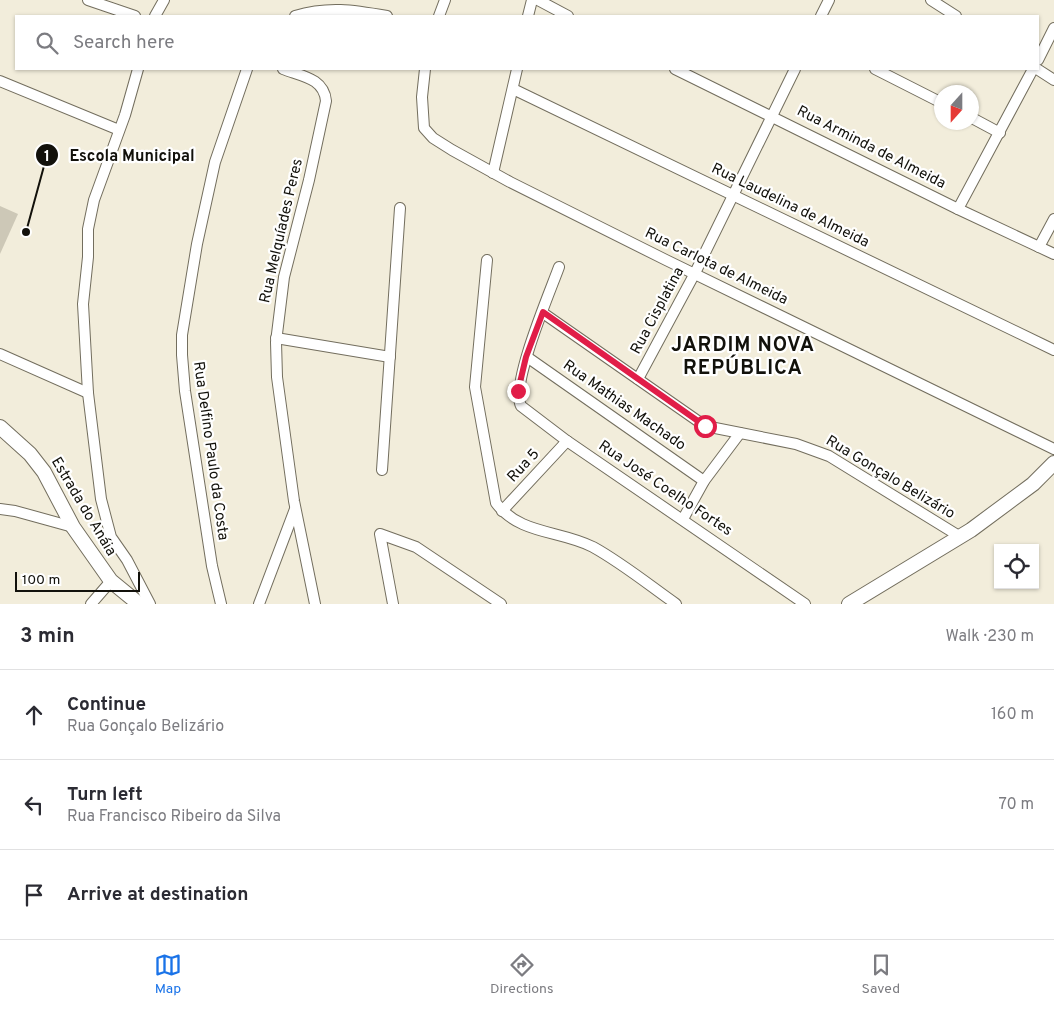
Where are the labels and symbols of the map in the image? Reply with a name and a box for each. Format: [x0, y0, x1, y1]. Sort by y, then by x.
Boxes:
north arrow [934, 85, 979, 130]
street label: Rua Arminda de Almeida [793, 102, 949, 194]
callout: Escola Municipal [35, 140, 205, 171]
text: Escola Municipal [69, 147, 195, 167]
text: 1 [44, 148, 50, 167]
street label: Rua Melquíades Peres [256, 157, 308, 305]
street label: Rua Laudelina de Almeida [708, 159, 872, 253]
street label: Rua Carlota de Almeida [641, 224, 791, 310]
street label: Rua Cisplatina [627, 264, 689, 358]
district label: JARDIM NOVA REPÚBLICA [671, 333, 815, 382]
street label: Rua Mathias Machado [559, 356, 689, 456]
street label: Rua Delfino Paulo da Costa [188, 360, 232, 542]
route end [507, 380, 530, 403]
route start [694, 415, 717, 438]
street label: Rua Gonçalo Belizário [822, 432, 958, 524]
street label: Rua José Coelho Fortes [594, 437, 736, 541]
street label: Rua 5 [504, 445, 544, 487]
street label: Estrada do Anáia [46, 454, 120, 560]
scale bar [15, 569, 140, 592]

